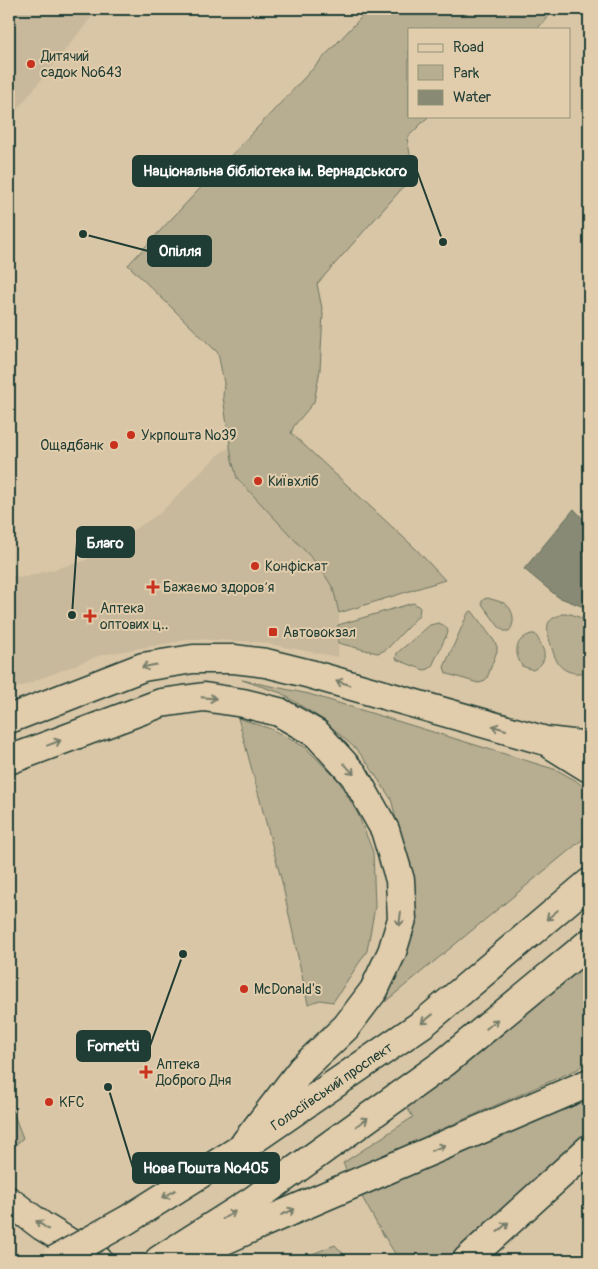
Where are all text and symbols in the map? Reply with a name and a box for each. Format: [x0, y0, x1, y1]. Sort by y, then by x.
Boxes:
legend [408, 28, 570, 118]
text: Road [453, 38, 484, 57]
place label: Дитячий садок №643 [40, 48, 122, 81]
marker: Дитячий садок №643 [25, 58, 37, 70]
text: Park [453, 64, 480, 83]
text: Water [453, 88, 492, 107]
callout: Національна бібліотека ім. Вернадського [133, 156, 417, 186]
text: Національна бібліотека ім. Вернадського [143, 162, 407, 181]
callout: Опілля [148, 236, 211, 266]
text: Опілля [159, 242, 201, 261]
place label: Укрпошта №39 [141, 427, 236, 444]
marker: Укрпошта №39 [125, 429, 137, 441]
place label: Ощадбанк [40, 437, 104, 454]
marker: Ощадбанк [108, 439, 120, 451]
place label: Київхліб [268, 473, 319, 490]
marker: Київхліб [252, 475, 264, 487]
callout: Благо [77, 527, 134, 557]
text: Благо [86, 534, 124, 553]
place label: Конфіскат [265, 558, 328, 575]
marker: Конфіскат [249, 560, 261, 572]
place label: Бажаємо здоровʼя [163, 579, 274, 596]
marker: Бажаємо здоровʼя [147, 581, 159, 593]
place label: Аптека оптових ц‥ [100, 600, 169, 633]
marker: Аптека оптових ц‥ [84, 610, 96, 622]
place label: Автовокзал [283, 624, 356, 641]
marker: Автовокзал [267, 626, 279, 638]
one-way arrow [142, 662, 158, 672]
one-way arrow [336, 678, 352, 688]
one-way arrow [201, 694, 217, 703]
one-way arrow [492, 722, 508, 732]
one-way arrow [46, 738, 62, 747]
one-way arrow [343, 763, 355, 776]
one-way arrow [546, 909, 559, 920]
one-way arrow [395, 911, 405, 927]
place label: McDonald's [254, 981, 322, 998]
marker: McDonald's [238, 983, 250, 995]
one-way arrow [421, 1014, 434, 1025]
one-way arrow [485, 1018, 498, 1030]
callout: Fornetti [77, 1031, 150, 1061]
text: Fornetti [87, 1037, 139, 1056]
street label: Голосіївський проспект [267, 1038, 396, 1134]
place label: Аптека Доброго Дня [155, 1056, 231, 1089]
marker: Аптека Доброго Дня [140, 1066, 152, 1078]
place label: KFC [59, 1094, 85, 1111]
marker: KFC [43, 1096, 55, 1108]
one-way arrow [355, 1117, 369, 1127]
one-way arrow [430, 1142, 445, 1152]
callout: Нова Пошта №405 [133, 1153, 279, 1183]
text: Нова Пошта №405 [143, 1159, 269, 1178]
one-way arrow [163, 1189, 177, 1199]
one-way arrow [280, 1206, 295, 1216]
one-way arrow [222, 1210, 236, 1220]
one-way arrow [35, 1220, 49, 1230]
one-way arrow [496, 1221, 509, 1233]

